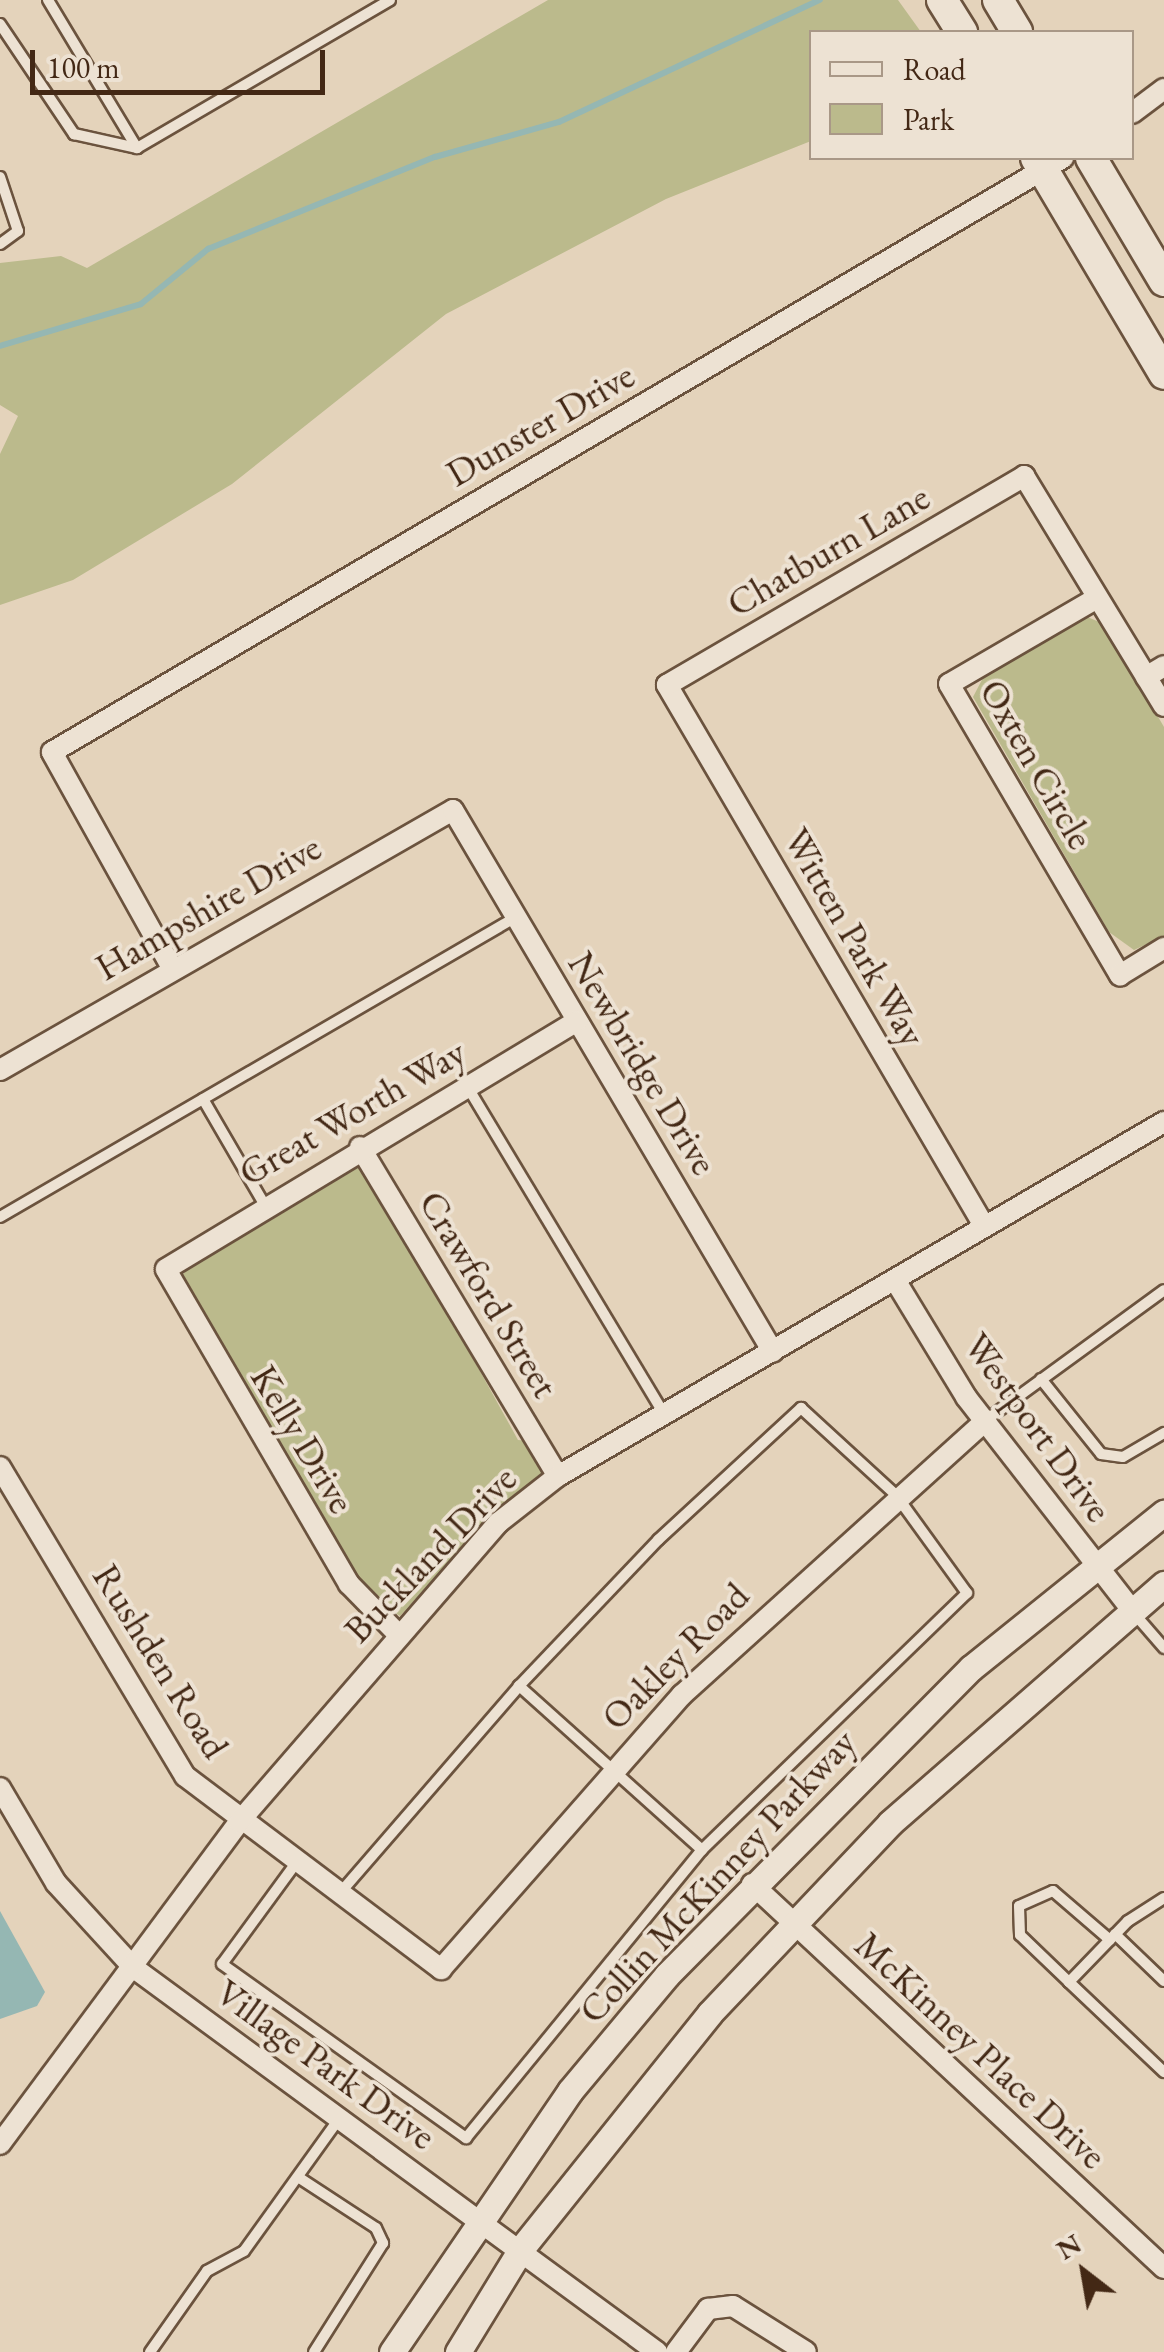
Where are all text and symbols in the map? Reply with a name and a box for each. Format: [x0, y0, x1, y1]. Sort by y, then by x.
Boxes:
scale bar [35, 30, 330, 92]
legend [809, 30, 1134, 160]
text: 100 m [47, 48, 120, 87]
text: Road [903, 50, 966, 89]
text: Park [903, 100, 954, 139]
street label: Dunster Drive [438, 352, 642, 496]
street label: Chatburn Lane [719, 474, 937, 626]
street label: Oxten Circle [970, 671, 1104, 857]
street label: Witten Park Way [774, 820, 936, 1054]
street label: Hampshire Drive [87, 824, 329, 990]
street label: Newbridge Drive [559, 943, 727, 1183]
street label: Great Worth Way [231, 1029, 473, 1195]
street label: Crawford Street [409, 1182, 569, 1406]
street label: Westport Drive [954, 1324, 1122, 1530]
street label: Kelly Drive [241, 1357, 365, 1521]
street label: Buckland Drive [334, 1456, 526, 1652]
street label: Rushden Road [83, 1556, 239, 1766]
street label: Oakley Road [592, 1573, 758, 1739]
street label: Collin McKinney Parkway [569, 1720, 865, 2032]
street label: McKinney Place Drive [846, 1922, 1116, 2178]
street label: Village Park Drive [207, 1969, 445, 2159]
north arrow [1034, 2222, 1134, 2322]
text: N [1050, 2225, 1088, 2268]

